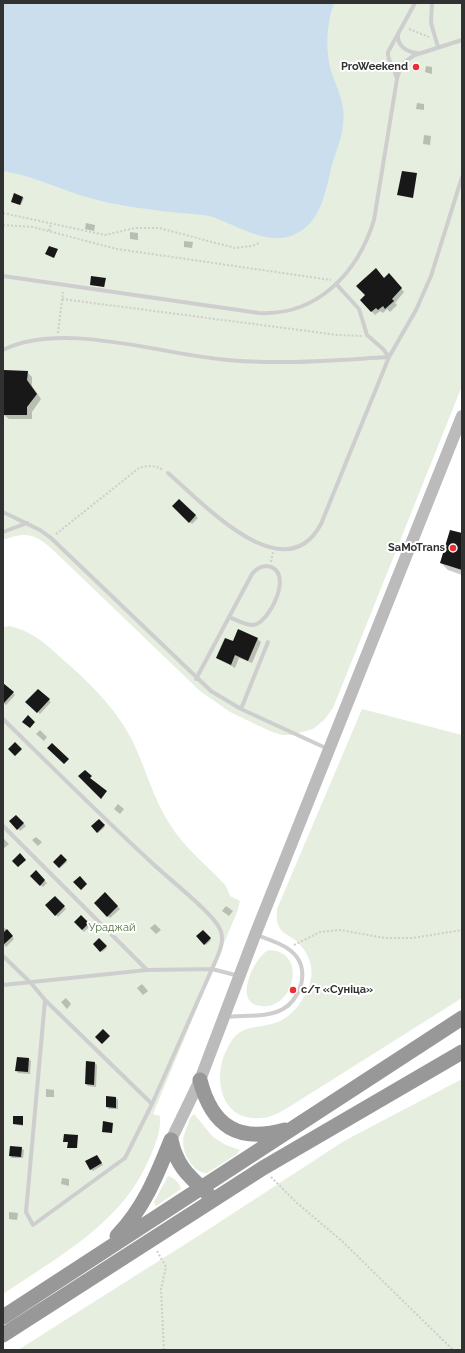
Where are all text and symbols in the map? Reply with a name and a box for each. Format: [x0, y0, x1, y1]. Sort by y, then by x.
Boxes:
place label: ProWeekend [341, 60, 408, 74]
marker: ProWeekend [411, 62, 421, 72]
place label: SaMoTrans [388, 541, 445, 555]
marker: SaMoTrans [448, 543, 458, 553]
park label: Ураджай [88, 921, 136, 935]
place label: с/т «Суніца» [301, 983, 373, 997]
marker: с/т «Суніца» [288, 985, 298, 995]

